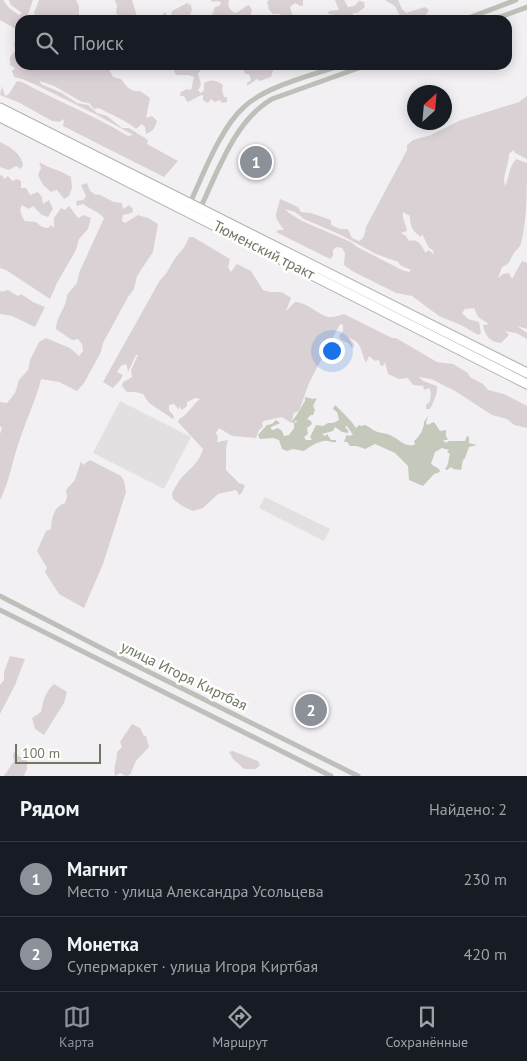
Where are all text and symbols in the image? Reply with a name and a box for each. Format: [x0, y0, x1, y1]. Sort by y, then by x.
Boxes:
search box [15, 15, 512, 70]
icon: search [33, 29, 61, 57]
text: Поиск [73, 31, 124, 55]
north arrow [407, 85, 452, 130]
pin: 1 [240, 143, 272, 181]
street label: Тюменский тракт [210, 216, 318, 283]
your location [319, 338, 345, 364]
street label: улица Игоря Киртбая [118, 637, 251, 715]
pin: 2 [295, 691, 327, 729]
scale bar [15, 741, 101, 764]
text: 100 m [22, 744, 60, 762]
text: Рядом [20, 795, 79, 822]
text: Найдено: 2 [429, 799, 507, 819]
text: Магнит [67, 857, 127, 881]
text: 1 [31, 869, 41, 889]
text: 230 m [464, 869, 507, 889]
text: Место · улица Александра Усольцева [67, 881, 324, 901]
text: Монетка [67, 932, 139, 956]
text: 2 [31, 944, 41, 964]
text: 420 m [464, 944, 507, 964]
text: Супермаркет · улица Игоря Киртбая [67, 956, 318, 976]
tab: Карта [59, 1003, 94, 1051]
tab: Маршрут [212, 1003, 268, 1051]
tab: Сохранённые [385, 1003, 468, 1051]

